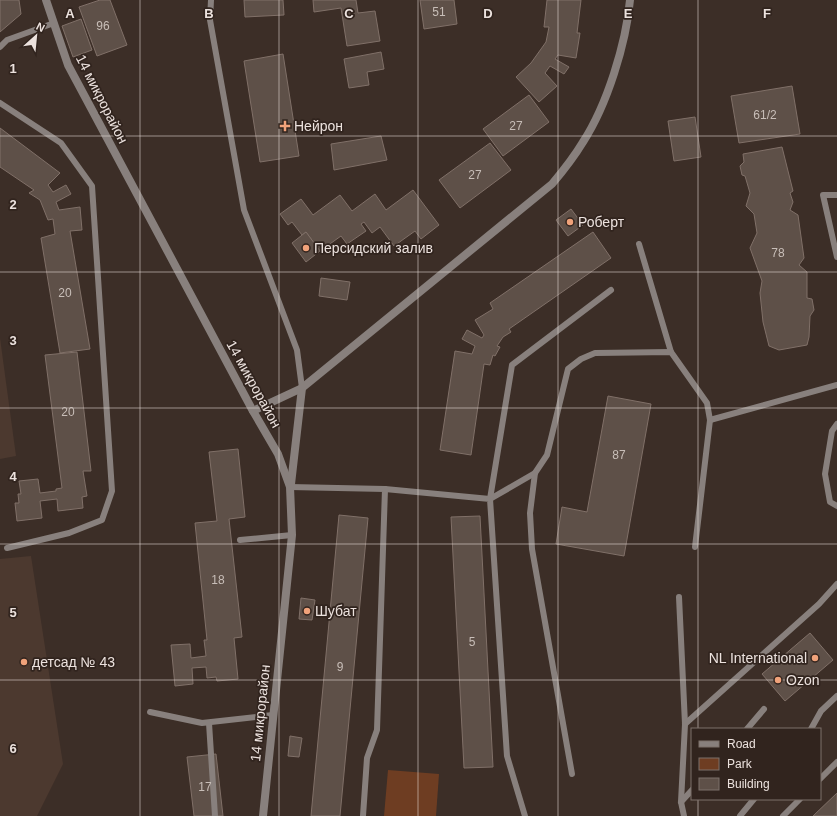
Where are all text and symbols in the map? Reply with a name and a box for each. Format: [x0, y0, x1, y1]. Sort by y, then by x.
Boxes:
house number: 51 [432, 5, 446, 19]
text: A [65, 6, 75, 21]
text: B [204, 6, 214, 21]
text: C [344, 6, 354, 21]
text: D [483, 6, 493, 21]
text: E [624, 6, 633, 21]
text: F [763, 6, 771, 21]
north arrow [16, 16, 56, 56]
house number: 96 [96, 19, 110, 33]
text: N [34, 20, 47, 34]
street label: 14 микрорайон [73, 52, 131, 146]
text: 1 [9, 61, 17, 76]
house number: 61/2 [753, 108, 777, 122]
place label: Нейрон [294, 118, 343, 134]
house number: 27 [509, 119, 523, 133]
marker: Нейрон [279, 120, 291, 132]
house number: 27 [468, 168, 482, 182]
text: 2 [9, 197, 17, 212]
place label: Роберт [578, 214, 625, 230]
marker: Роберт [565, 217, 575, 227]
place label: Персидский залив [314, 240, 433, 256]
marker: Персидский залив [301, 243, 311, 253]
house number: 78 [771, 246, 785, 260]
house number: 20 [58, 286, 72, 300]
text: 3 [9, 333, 17, 348]
street label: 14 микрорайон [223, 337, 285, 431]
house number: 20 [61, 405, 75, 419]
house number: 87 [612, 448, 626, 462]
text: 4 [9, 469, 17, 484]
house number: 18 [211, 573, 225, 587]
place label: Шубат [315, 603, 357, 619]
text: 5 [9, 605, 17, 620]
marker: Шубат [302, 606, 312, 616]
house number: 5 [469, 635, 476, 649]
place label: NL International [709, 650, 807, 666]
marker: NL International [810, 653, 820, 663]
place label: детсад № 43 [32, 654, 115, 670]
marker: детсад № 43 [19, 657, 29, 667]
house number: 9 [337, 660, 344, 674]
street label: 14 микрорайон [247, 664, 273, 762]
place label: Ozon [786, 672, 819, 688]
marker: Ozon [773, 675, 783, 685]
legend [691, 728, 821, 800]
text: Road [727, 737, 756, 751]
text: 6 [9, 741, 17, 756]
text: Park [727, 757, 753, 771]
text: Building [727, 777, 770, 791]
house number: 17 [198, 780, 212, 794]

